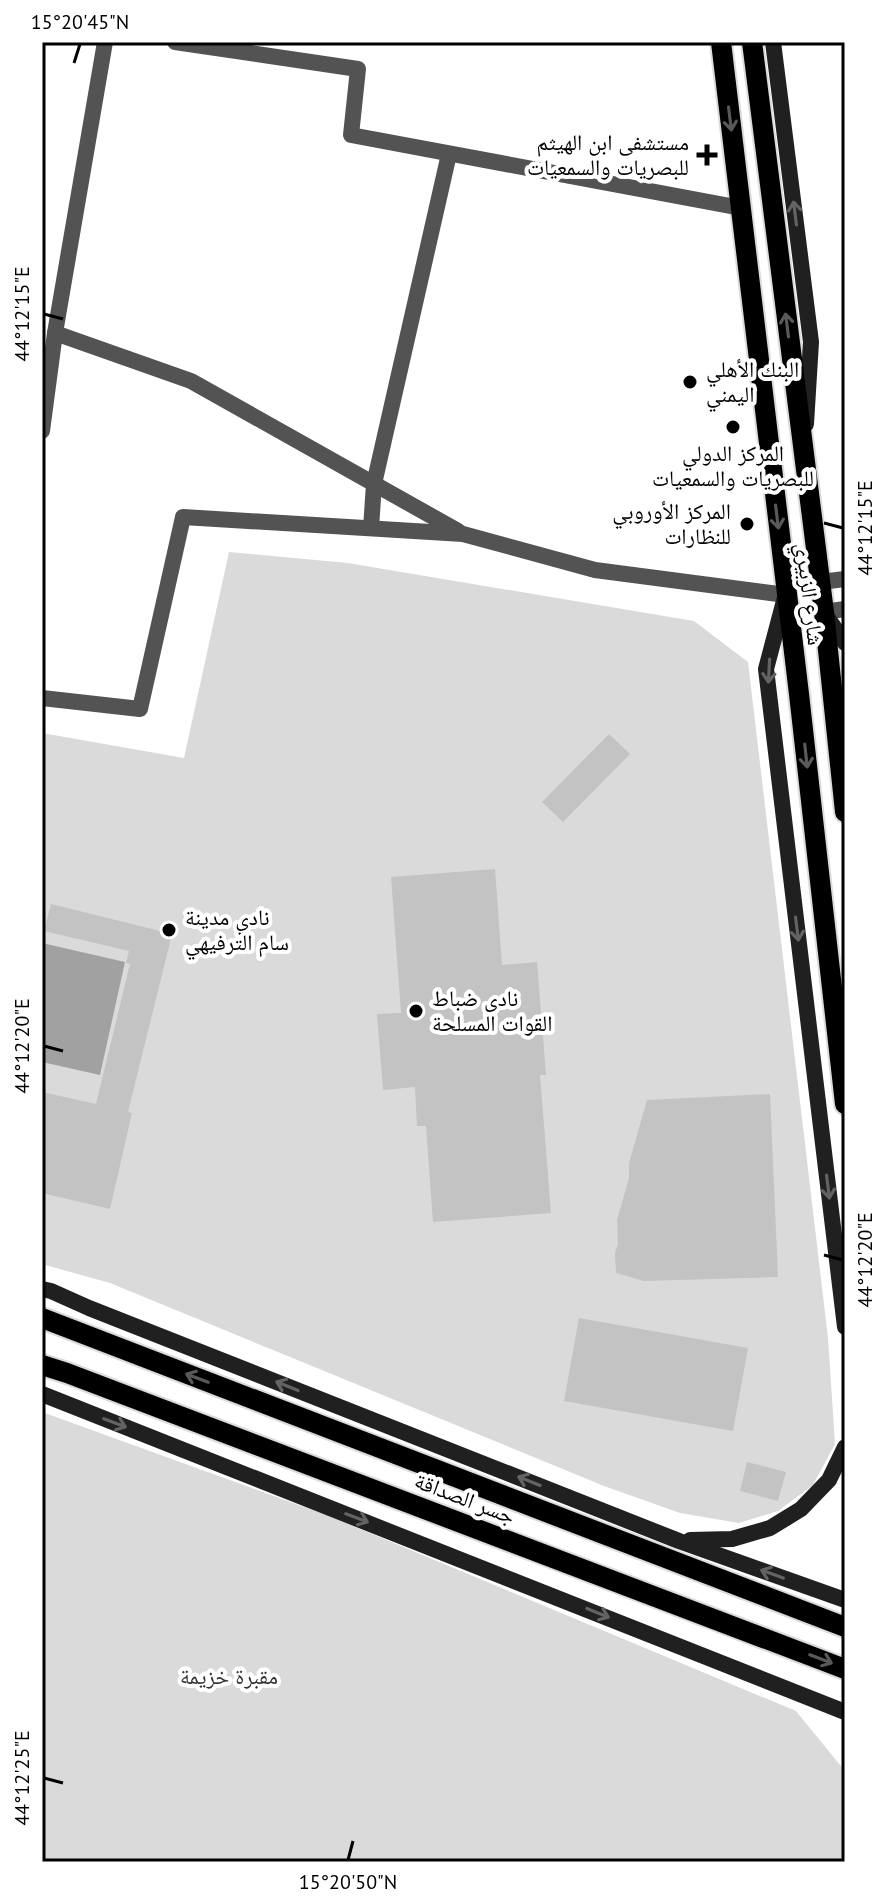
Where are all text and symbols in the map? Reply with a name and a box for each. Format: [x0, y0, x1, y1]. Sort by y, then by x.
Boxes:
text: 15°20'45"N [31, 9, 129, 35]
one-way arrow [723, 106, 738, 132]
place label: مستشفى ابن الهيثم للبصريات والسمعيات [527, 128, 689, 181]
marker: مستشفى ابن الهيثم للبصريات والسمعيات [696, 144, 718, 166]
one-way arrow [787, 201, 802, 226]
text: 44°12'15"E [9, 266, 35, 362]
one-way arrow [780, 312, 795, 338]
place label: البنك الأهلي اليمني [706, 355, 799, 412]
marker: البنك الأهلي اليمني [681, 373, 699, 391]
marker: المركز الدولي للبصريات والسمعيات [724, 418, 742, 436]
place label: المركز الدولي للبصريات والسمعيات [652, 439, 814, 492]
text: 44°12'15"E [852, 480, 878, 576]
place label: المركز الأوروبي للنظارات [612, 497, 731, 550]
one-way arrow [769, 503, 784, 530]
marker: المركز الأوروبي للنظارات [738, 515, 756, 533]
street label: شارع الزبيري [786, 541, 830, 647]
one-way arrow [761, 657, 776, 683]
one-way arrow [799, 743, 814, 768]
place label: نادي مدينة سام الترفيهي [185, 903, 289, 960]
one-way arrow [790, 915, 805, 941]
marker: نادي مدينة سام الترفيهي [160, 921, 178, 939]
place label: نادي ضباط القوات المسلحة [432, 984, 552, 1037]
text: 44°12'20"E [9, 998, 35, 1094]
marker: نادي ضباط القوات المسلحة [407, 1002, 425, 1020]
one-way arrow [821, 1173, 836, 1200]
text: 44°12'20"E [852, 1212, 878, 1308]
one-way arrow [185, 1370, 210, 1384]
one-way arrow [275, 1378, 300, 1392]
one-way arrow [102, 1417, 127, 1431]
street label: جسر الصداقة [411, 1466, 519, 1530]
one-way arrow [517, 1473, 542, 1488]
one-way arrow [344, 1512, 369, 1526]
one-way arrow [760, 1566, 784, 1580]
one-way arrow [585, 1607, 610, 1622]
one-way arrow [808, 1653, 832, 1667]
park label: مقبرة خزيمة [180, 1662, 278, 1690]
text: 44°12'25"E [9, 1730, 35, 1826]
text: 15°20'50"N [299, 1869, 397, 1895]

